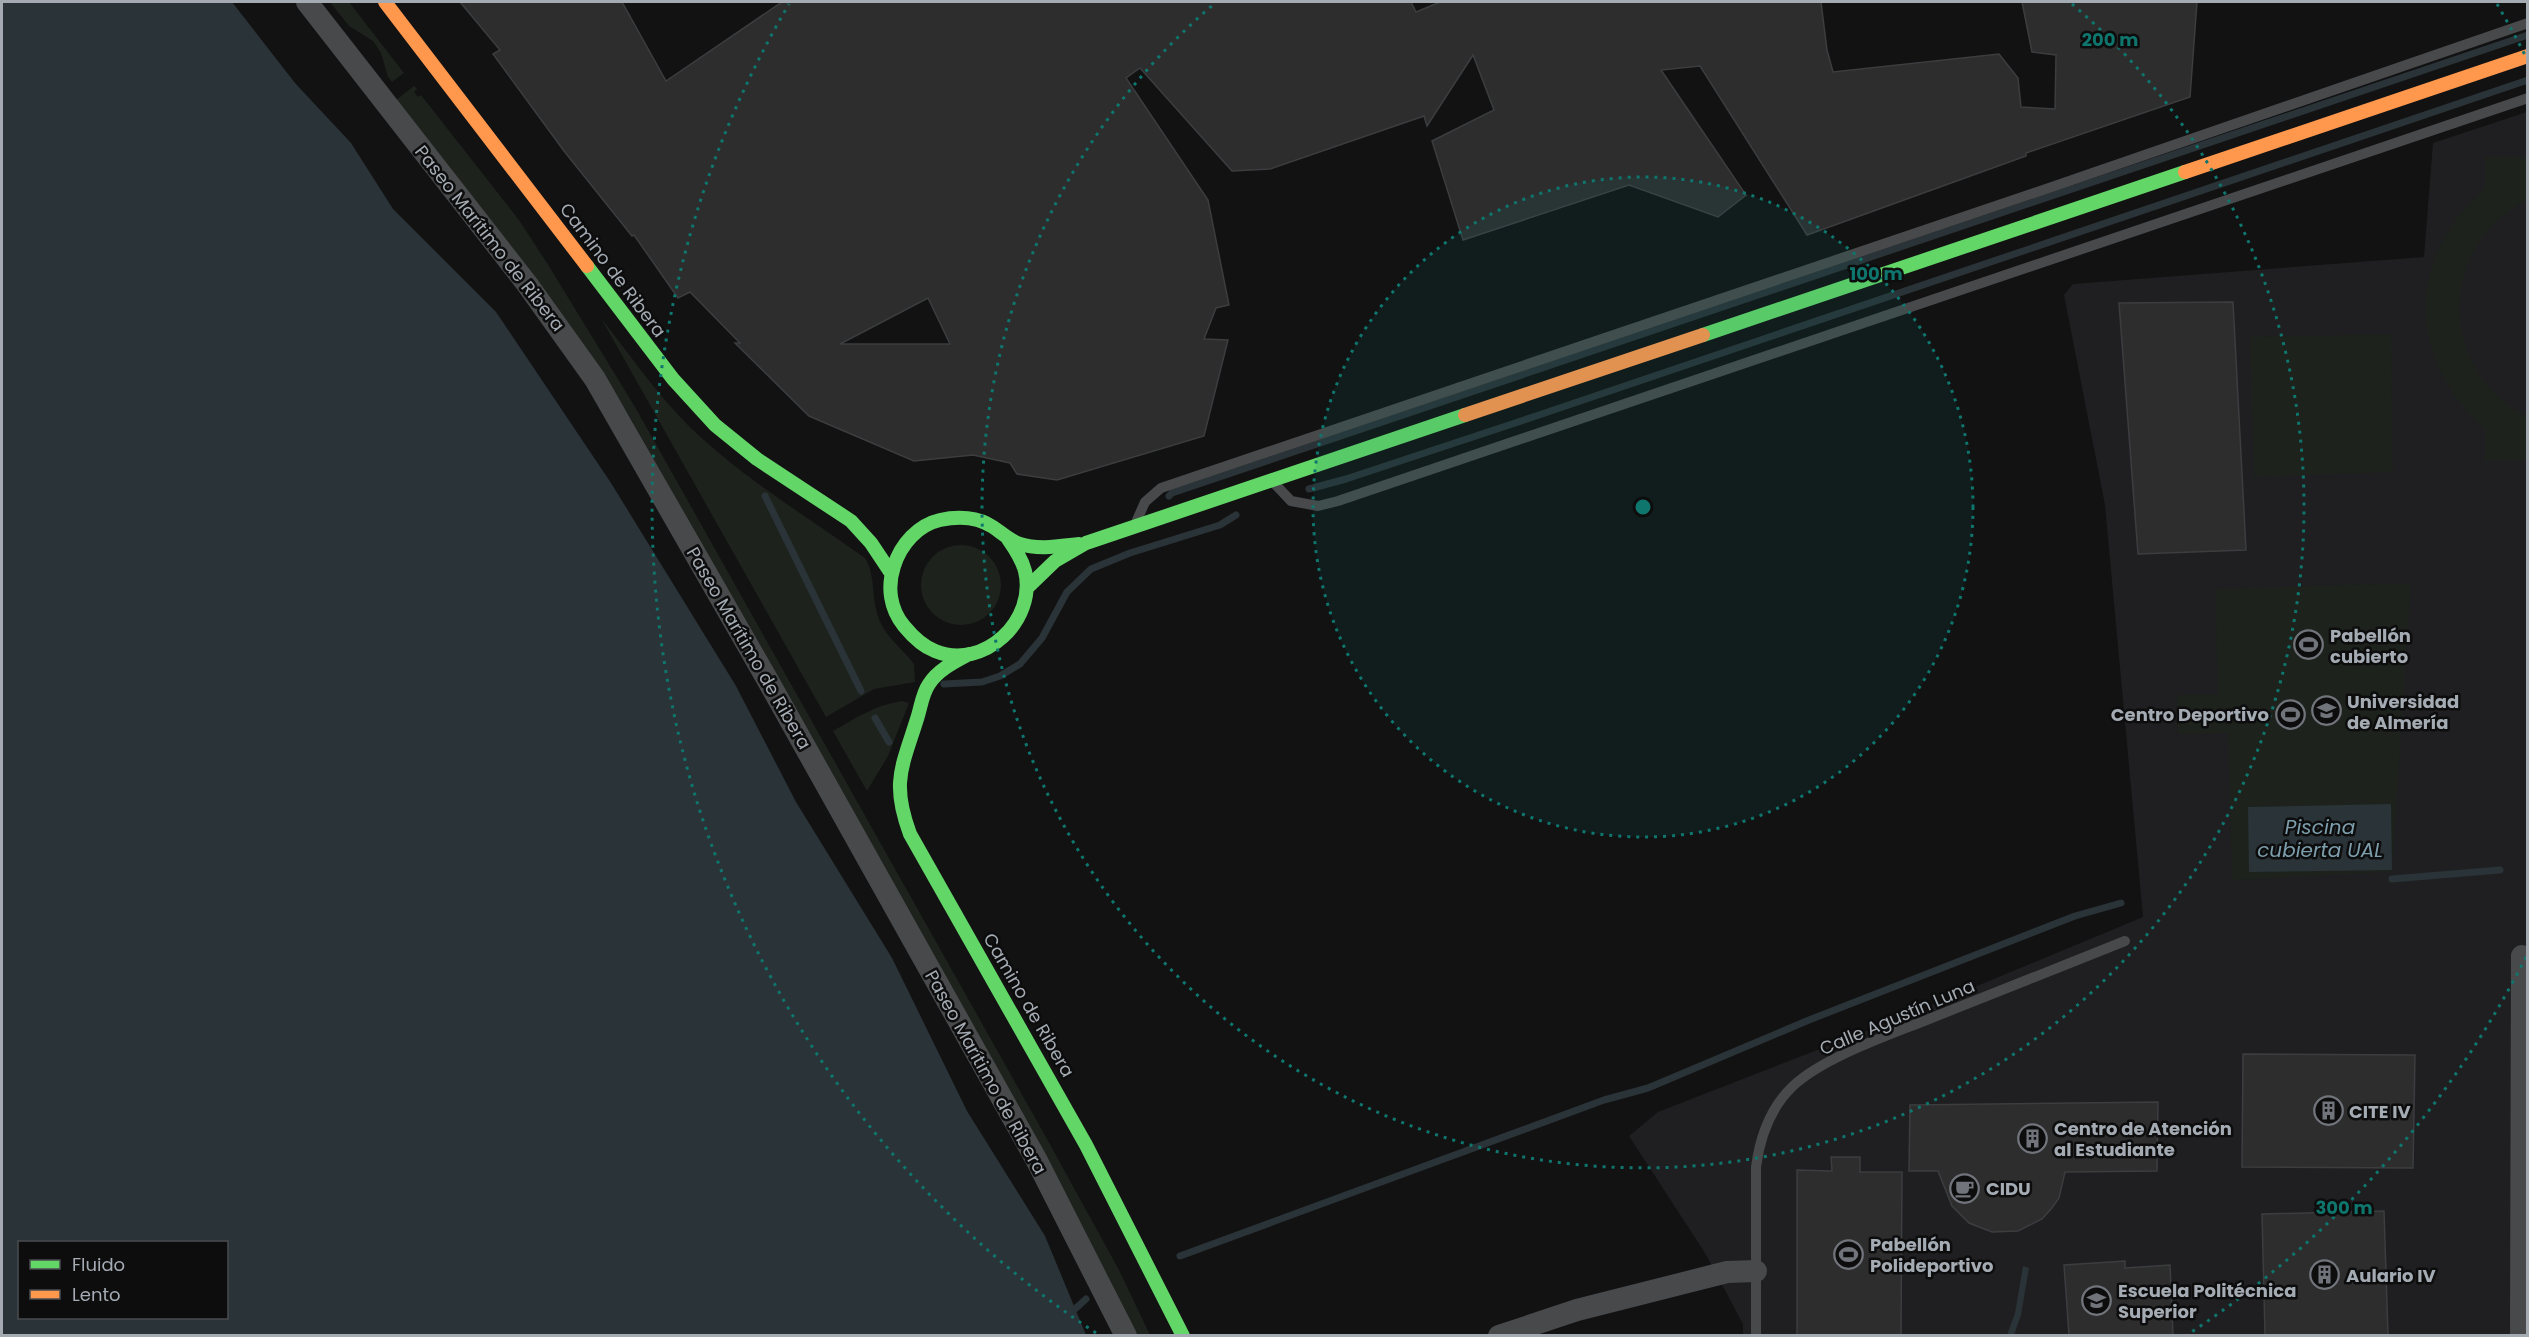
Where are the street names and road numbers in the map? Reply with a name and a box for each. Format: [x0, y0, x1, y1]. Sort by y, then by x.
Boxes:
street label: Paseo Marítimo de Ribera [409, 140, 571, 336]
street label: Camino de Ribera [554, 198, 672, 342]
street label: Paseo Marítimo de Ribera [681, 542, 817, 754]
street label: Camino de Ribera [978, 928, 1080, 1082]
street label: Paseo Marítimo de Ribera [919, 965, 1053, 1179]
street label: Calle Agustín Luna [1816, 973, 1978, 1061]

